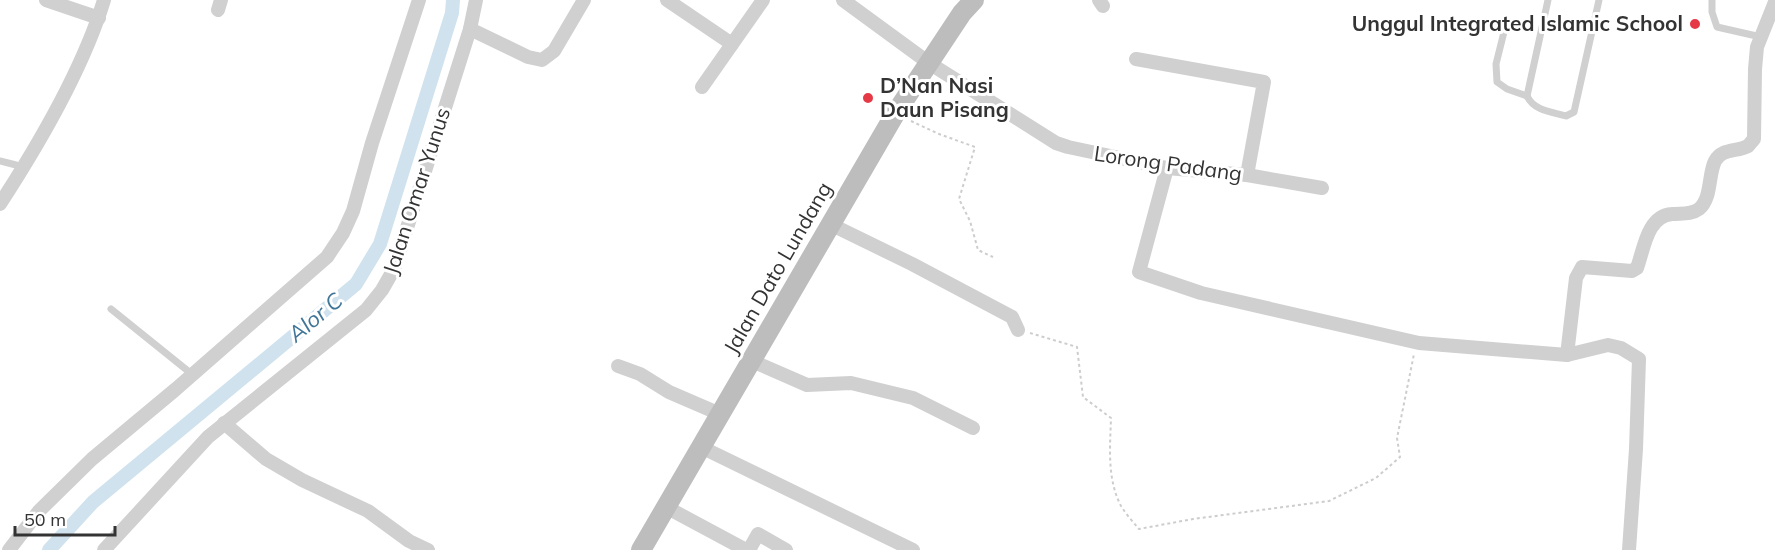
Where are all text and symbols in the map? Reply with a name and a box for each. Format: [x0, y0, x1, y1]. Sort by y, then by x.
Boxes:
place label: Unggul Integrated Islamic School [1352, 10, 1683, 36]
marker: Unggul Integrated Islamic School [1688, 17, 1702, 31]
place label: D’Nan Nasi Daun Pisang [880, 72, 1009, 122]
marker: D’Nan Nasi Daun Pisang [861, 91, 875, 105]
street label: Jalan Omar Yunus [377, 104, 455, 277]
street label: Lorong Padang [1092, 140, 1244, 186]
street label: Jalan Dato Lundang [717, 177, 837, 358]
water label: Alor C [281, 286, 348, 349]
scale bar [15, 499, 116, 537]
text: 50 m [24, 508, 66, 531]

